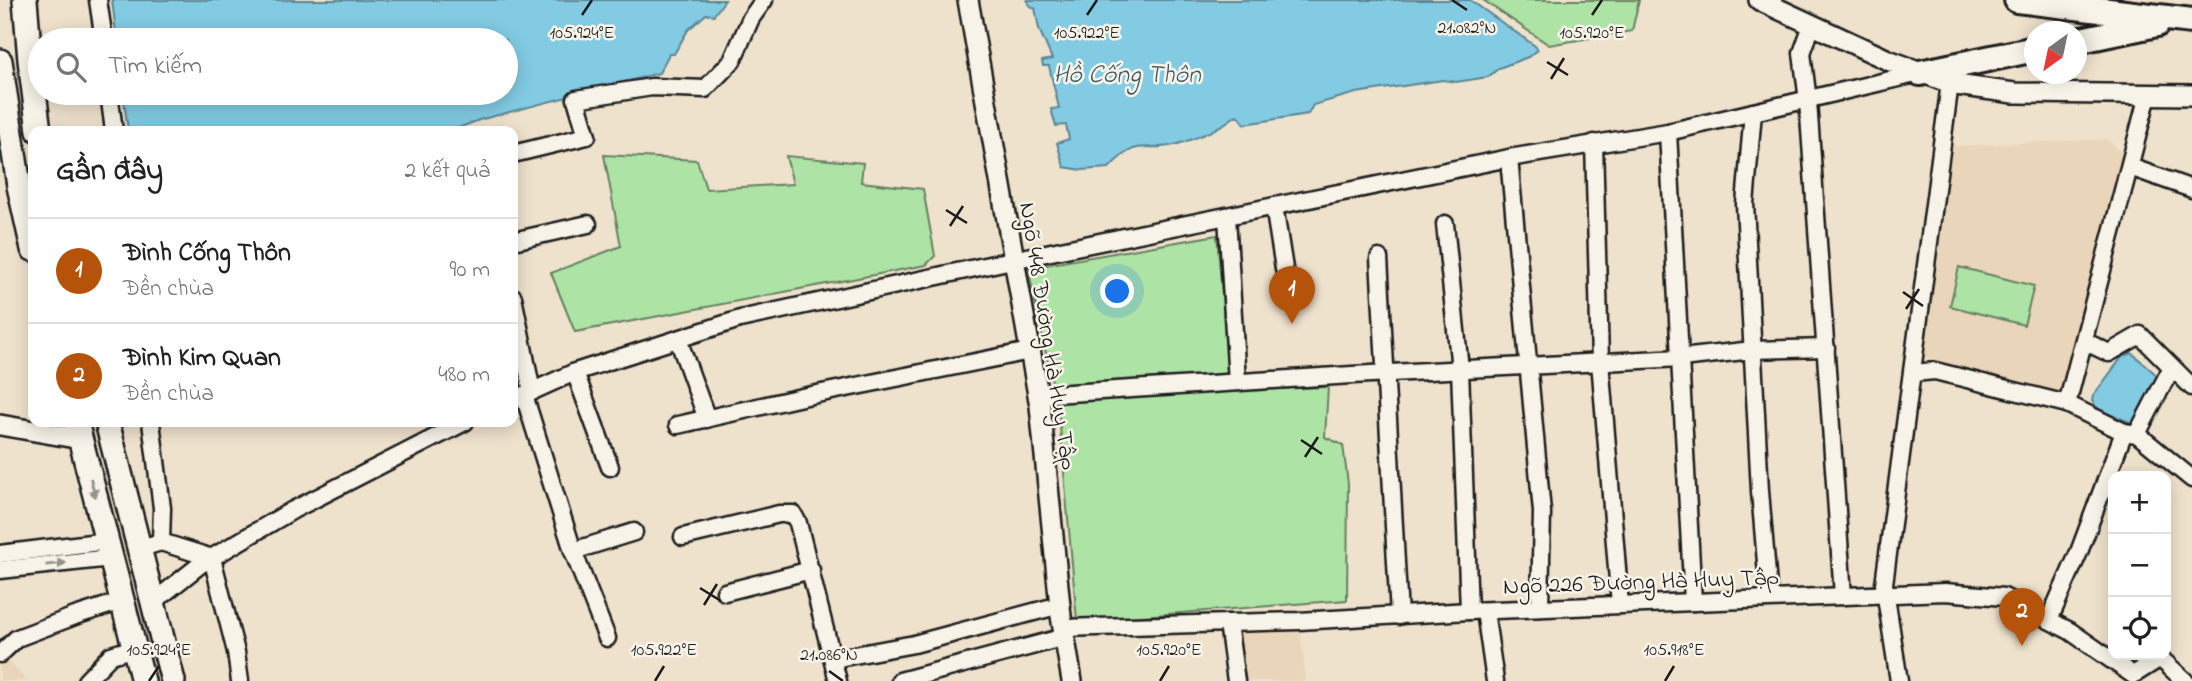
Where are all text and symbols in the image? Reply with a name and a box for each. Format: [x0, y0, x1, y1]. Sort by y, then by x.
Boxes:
text: 21.082°N [1438, 16, 1496, 42]
text: 105.924°E [550, 21, 615, 47]
text: 105.922°E [1054, 21, 1120, 47]
text: 105.920°E [1559, 21, 1625, 47]
north arrow [2024, 21, 2087, 84]
search box [28, 28, 518, 105]
icon: search [52, 48, 90, 86]
text: Tìm kiếm [108, 48, 202, 86]
water label: Hồ Cống Thôn [1053, 57, 1202, 95]
text: Gần đây [56, 150, 163, 194]
text: 2 kết quả [405, 155, 490, 188]
street label: Ngõ 448 Đường Hà Huy Tập [1007, 200, 1085, 473]
text: Đình Cống Thôn [123, 235, 291, 273]
text: 1 [75, 254, 83, 287]
text: 90 m [450, 254, 490, 287]
pin: 1 [1269, 266, 1315, 324]
text: Đền chùa [123, 273, 214, 306]
your location [1100, 274, 1134, 308]
text: Đình Kim Quan [123, 340, 281, 378]
text: 2 [73, 359, 85, 392]
text: 480 m [438, 359, 490, 392]
text: Đền chùa [123, 378, 214, 411]
map controls [2108, 471, 2171, 660]
button: + [2108, 471, 2171, 534]
one-way arrow [88, 477, 99, 499]
button: − [2108, 534, 2171, 597]
one-way arrow [45, 558, 67, 569]
street label: Ngõ 226 Đường Hà Huy Tập [1502, 561, 1780, 607]
pin: 2 [1999, 588, 2045, 646]
button: locate [2108, 597, 2171, 660]
text: 105.924°E [127, 638, 192, 664]
text: 105.922°E [631, 638, 697, 664]
text: 105.920°E [1136, 638, 1202, 664]
text: 105.918°E [1643, 638, 1705, 664]
text: 21.086°N [800, 643, 858, 669]

